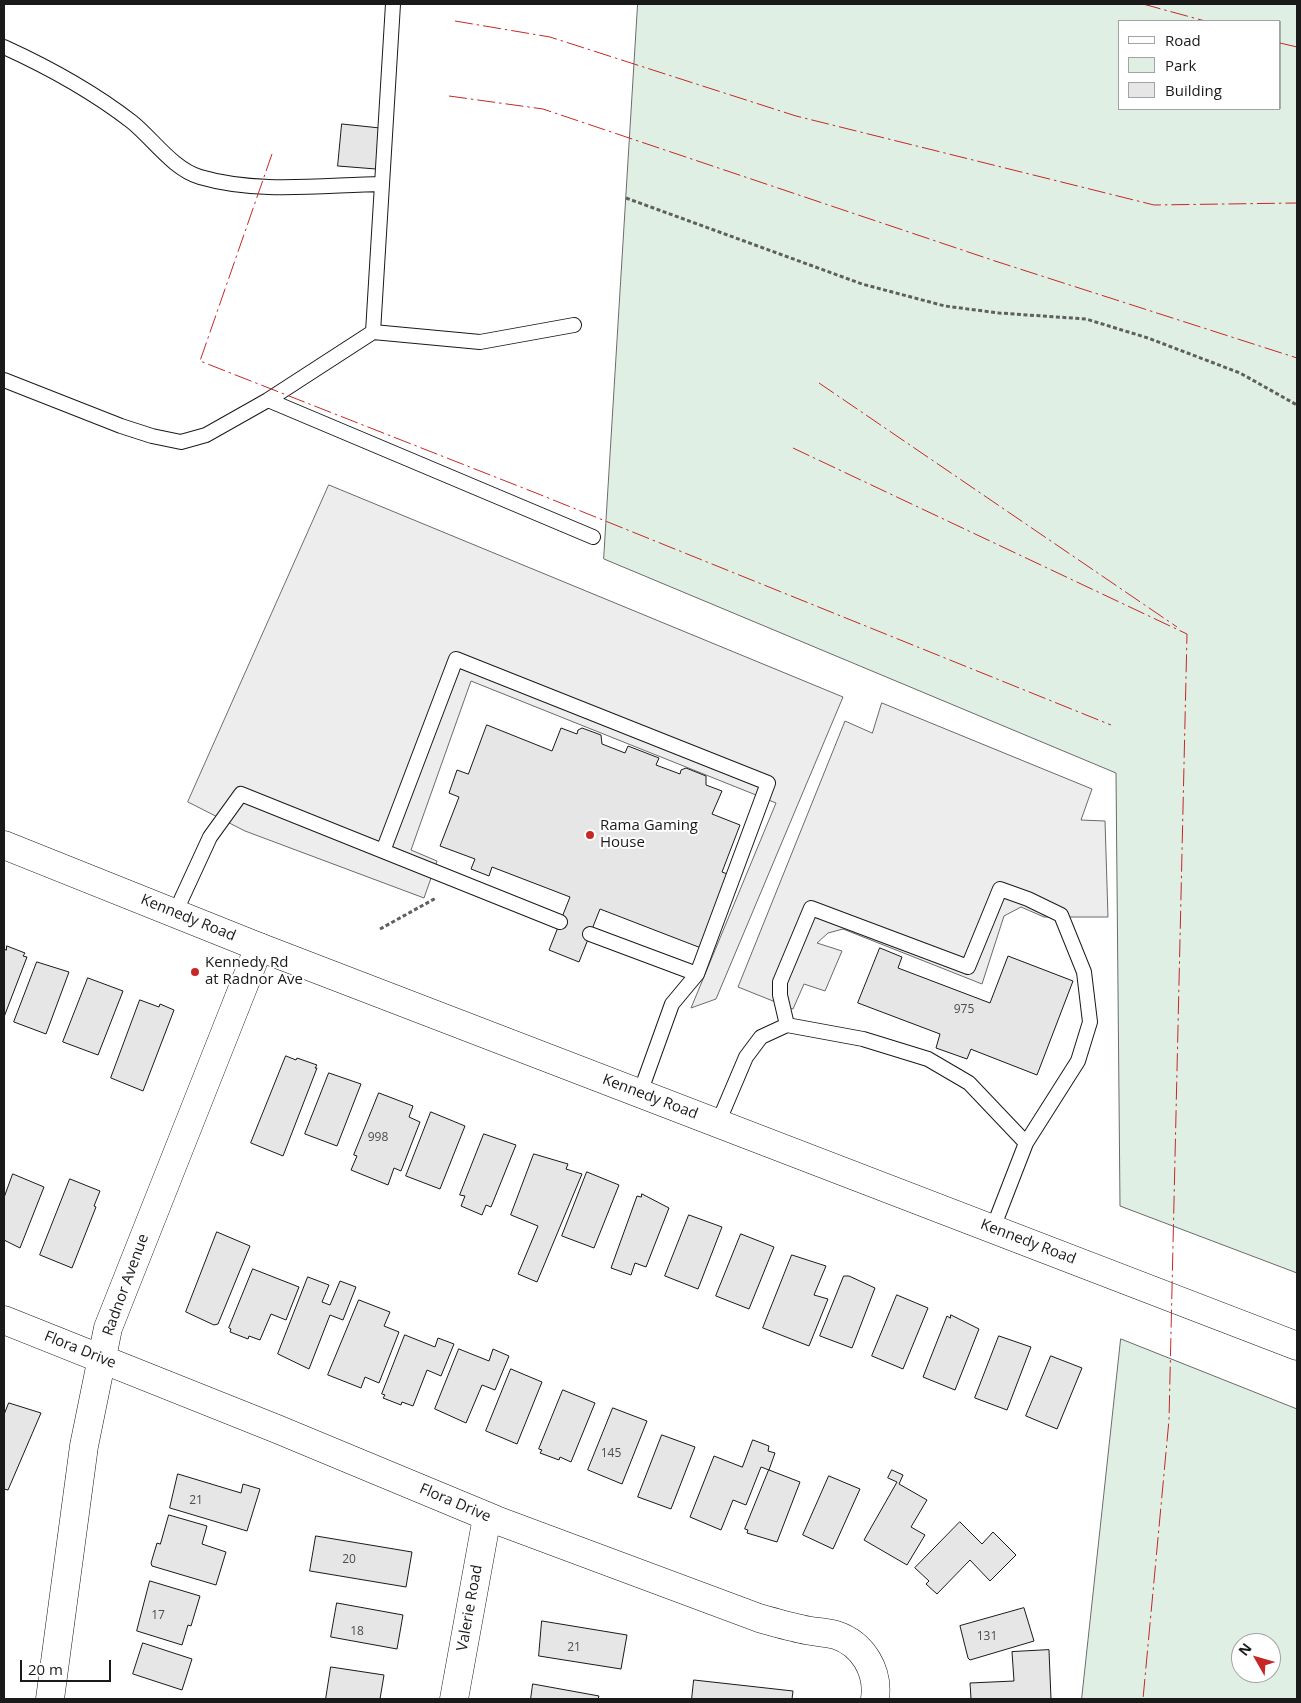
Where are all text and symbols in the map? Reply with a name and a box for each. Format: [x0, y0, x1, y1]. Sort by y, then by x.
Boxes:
legend [1118, 20, 1281, 110]
text: Road [1165, 30, 1201, 50]
text: Park [1165, 55, 1196, 75]
text: Building [1165, 80, 1222, 100]
place label: Rama Gaming House [600, 817, 698, 852]
marker: Rama Gaming House [584, 829, 596, 841]
street label: Kennedy Road [138, 891, 238, 945]
place label: Kennedy Rd at Radnor Ave [205, 954, 303, 989]
marker: Kennedy Rd at Radnor Ave [189, 966, 201, 978]
house number: 975 [954, 1003, 974, 1017]
street label: Kennedy Road [600, 1071, 700, 1123]
house number: 998 [368, 1131, 388, 1145]
street label: Kennedy Road [978, 1216, 1078, 1268]
street label: Radnor Avenue [99, 1232, 153, 1338]
street label: Flora Drive [42, 1327, 118, 1373]
house number: 145 [601, 1447, 621, 1461]
street label: Flora Drive [417, 1480, 493, 1526]
house number: 21 [189, 1494, 203, 1508]
house number: 20 [342, 1553, 356, 1567]
street label: Valerie Road [454, 1563, 486, 1653]
house number: 17 [151, 1609, 165, 1623]
house number: 18 [350, 1625, 364, 1639]
house number: 131 [977, 1630, 997, 1644]
north arrow [1231, 1633, 1281, 1683]
text: N [1234, 1639, 1256, 1659]
house number: 21 [567, 1641, 581, 1655]
scale bar [22, 1650, 114, 1682]
text: 20 m [28, 1659, 63, 1679]

